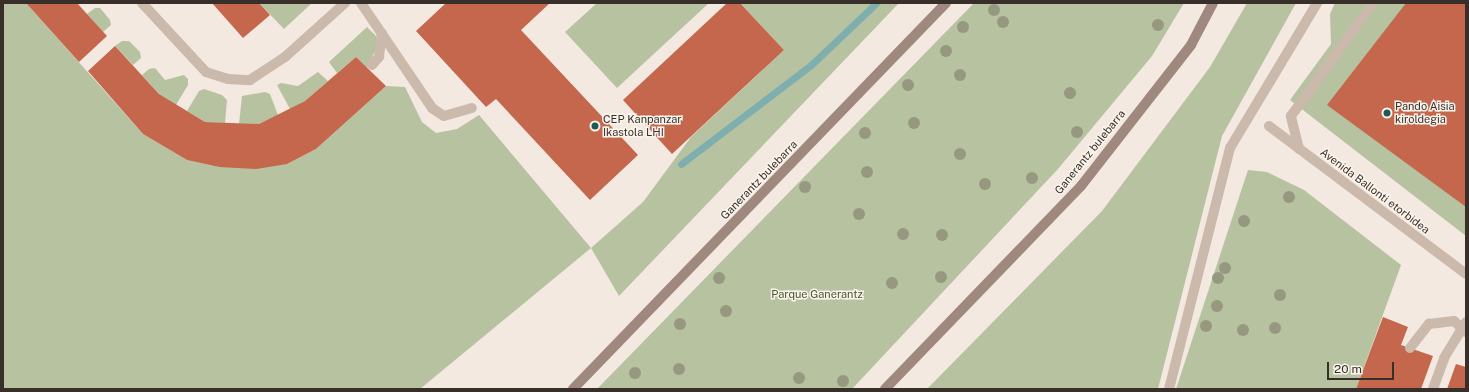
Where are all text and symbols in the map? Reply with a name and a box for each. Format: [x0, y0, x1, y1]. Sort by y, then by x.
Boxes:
place label: Pando Aisia kiroldegia [1395, 100, 1455, 126]
street label: Ganerantz bulebarra [1052, 107, 1128, 197]
marker: Pando Aisia kiroldegia [1382, 108, 1392, 118]
place label: CEP Kanpanzar Ikastola LHI [603, 113, 682, 139]
marker: CEP Kanpanzar Ikastola LHI [590, 121, 600, 131]
street label: Ganerantz bulebarra [718, 138, 800, 222]
street label: Avenida Ballonti etorbidea [1318, 146, 1432, 236]
park label: Parque Ganerantz [771, 287, 863, 301]
scale bar [1329, 354, 1396, 380]
text: 20 m [1334, 362, 1362, 376]

